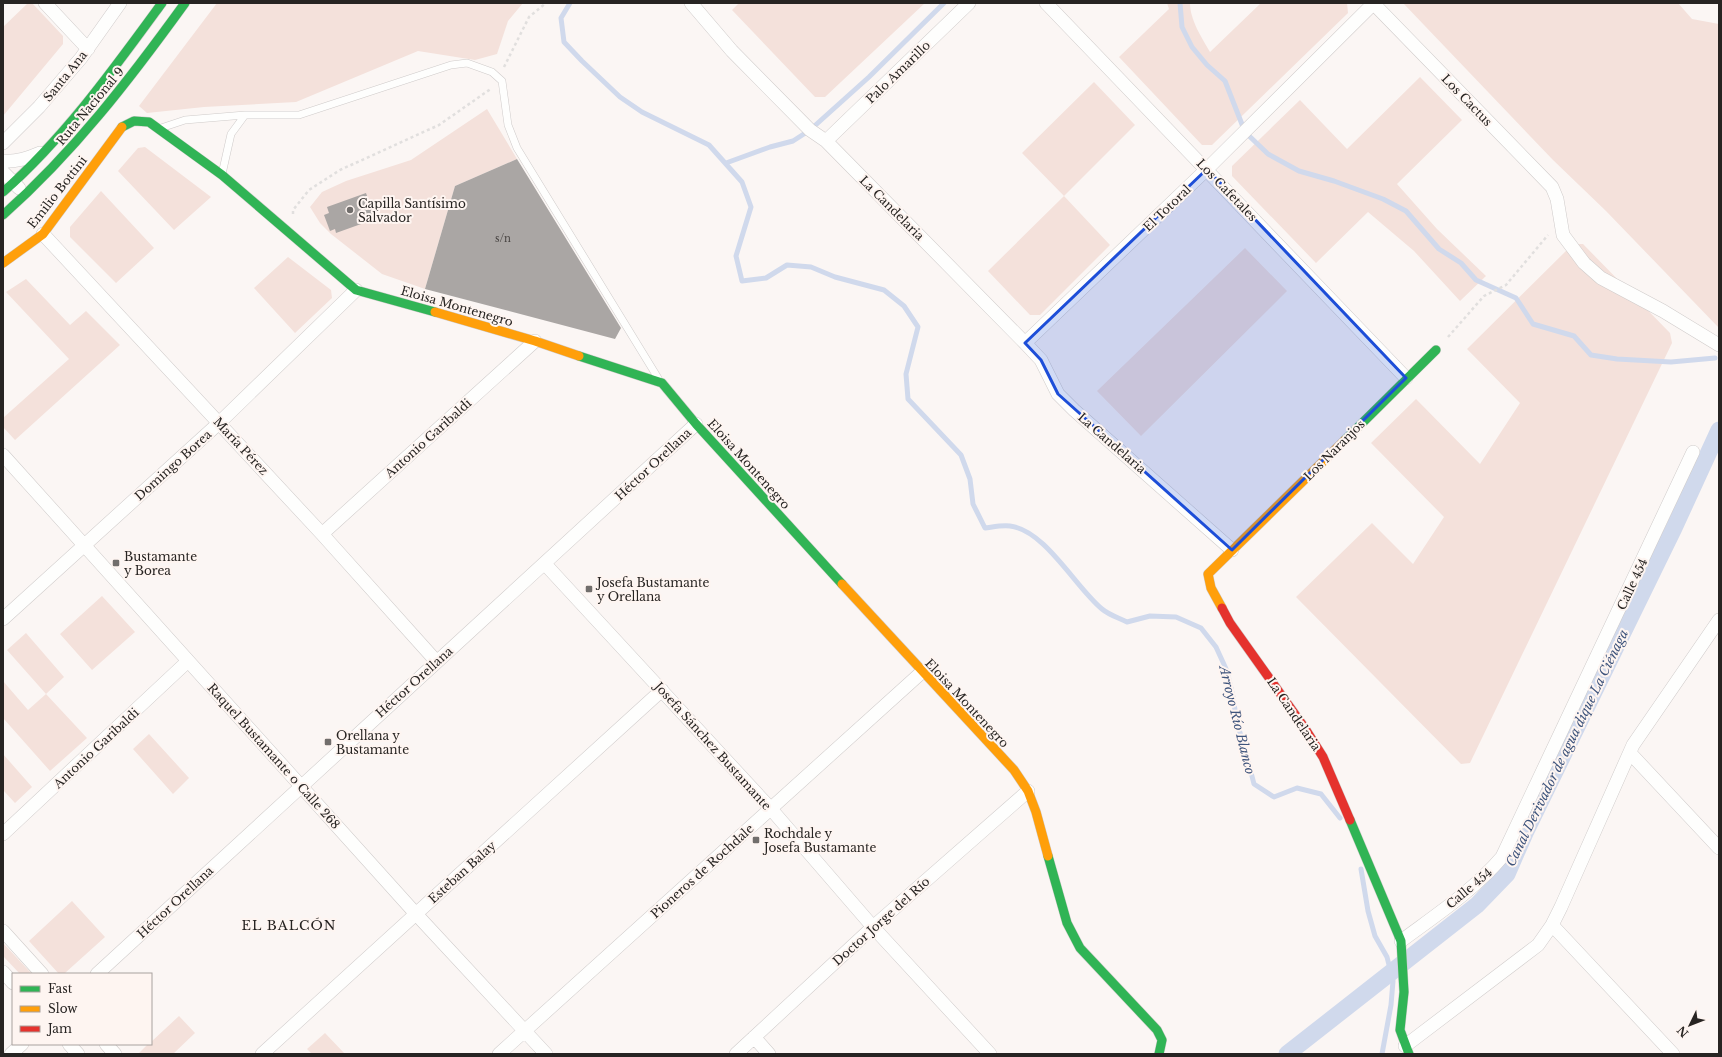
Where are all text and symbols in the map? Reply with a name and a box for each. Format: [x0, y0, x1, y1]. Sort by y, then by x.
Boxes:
street label: Palo Amarillo [863, 37, 933, 106]
street label: Santa Ana [40, 47, 90, 104]
street label: Ruta Nacional 9 [53, 64, 127, 148]
street label: Los Cactus [1439, 71, 1495, 129]
street label: Emilio Bottini [24, 153, 90, 231]
street label: Los Cafetales [1194, 156, 1260, 224]
street label: La Candelaria [857, 173, 928, 244]
street label: El Totoral [1140, 182, 1194, 234]
place label: Capilla Santísimo Salvador [358, 196, 466, 225]
marker: Capilla Santísimo Salvador [345, 205, 355, 215]
house number: s/n [495, 232, 511, 245]
street label: Eloisa Montenegro [399, 283, 515, 329]
street label: Antonio Garibaldi [381, 395, 474, 481]
street label: La Candelaria [1075, 409, 1149, 477]
street label: María Pérez [210, 414, 272, 478]
street label: Eloisa Montenegro [705, 416, 793, 512]
street label: Los Naranjos [1300, 416, 1368, 484]
street label: Héctor Orellana [612, 425, 694, 503]
street label: Domingo Borea [131, 426, 215, 503]
place label: Bustamante y Borea [124, 549, 197, 578]
street label: Calle 454 [1614, 556, 1650, 612]
marker: Bustamante y Borea [111, 558, 121, 568]
place label: Josefa Bustamante y Orellana [595, 575, 710, 604]
marker: Josefa Bustamante y Orellana [584, 584, 594, 594]
water label: Canal Derivador de agua dique La Ciénaga [1502, 627, 1632, 869]
street label: Héctor Orellana [372, 643, 456, 721]
street label: Eloisa Montenegro [922, 655, 1012, 751]
water label: Arroyo Río Blanco [1215, 662, 1259, 776]
street label: La Candelaria [1264, 674, 1324, 754]
street label: Josefa Sánchez Bustamante [650, 677, 774, 813]
street label: Raquel Bustamante o Calle 268 [205, 680, 343, 832]
street label: Antonio Garibaldi [50, 705, 142, 792]
place label: Orellana y Bustamante [336, 728, 409, 757]
marker: Orellana y Bustamante [323, 737, 333, 747]
street label: Pioneros de Rochdale [647, 821, 757, 921]
place label: Rochdale y Josefa Bustamante [762, 826, 877, 855]
marker: Rochdale y Josefa Bustamante [751, 835, 761, 845]
street label: Esteban Balay [425, 838, 499, 906]
street label: Héctor Orellana [134, 863, 216, 941]
street label: Calle 454 [1443, 864, 1495, 912]
street label: Doctor Jorge del Río [829, 873, 933, 968]
district label: EL BALCÓN [242, 917, 336, 934]
legend [12, 973, 152, 1045]
text: Fast [48, 981, 73, 996]
text: Slow [48, 1001, 78, 1016]
north arrow [1670, 1005, 1710, 1045]
text: Jam [46, 1021, 72, 1036]
text: N [1674, 1023, 1691, 1040]

